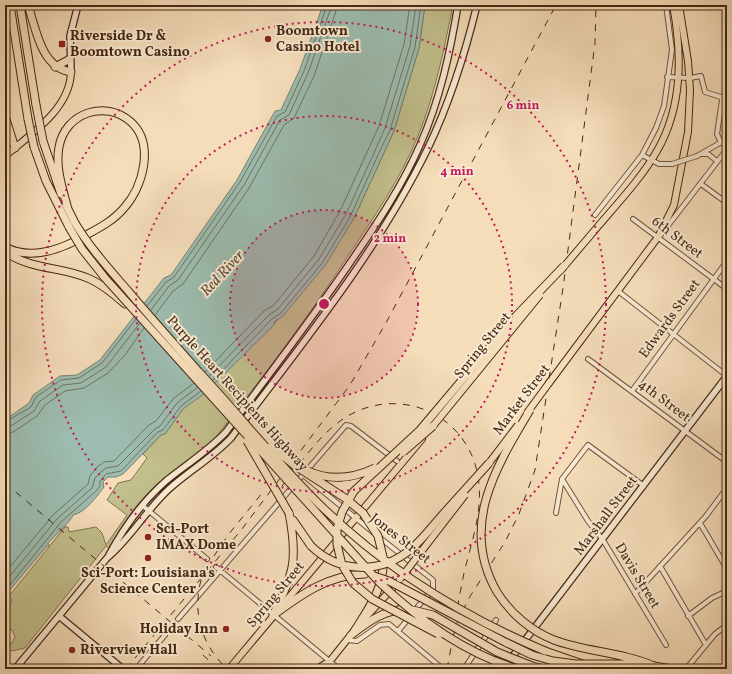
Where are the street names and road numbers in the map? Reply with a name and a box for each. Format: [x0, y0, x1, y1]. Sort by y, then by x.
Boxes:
street label: 6th Street [647, 212, 707, 264]
street label: Edwards Street [635, 276, 705, 362]
street label: Spring Street [450, 309, 516, 383]
street label: Purple Heart Recipients Highway [162, 312, 312, 476]
street label: Market Street [489, 361, 555, 439]
street label: 4th Street [634, 375, 694, 427]
street label: Marshall Street [570, 472, 642, 560]
street label: Jones Street [366, 509, 434, 569]
street label: Davis Street [610, 539, 664, 613]
street label: Spring Street [243, 558, 309, 632]

